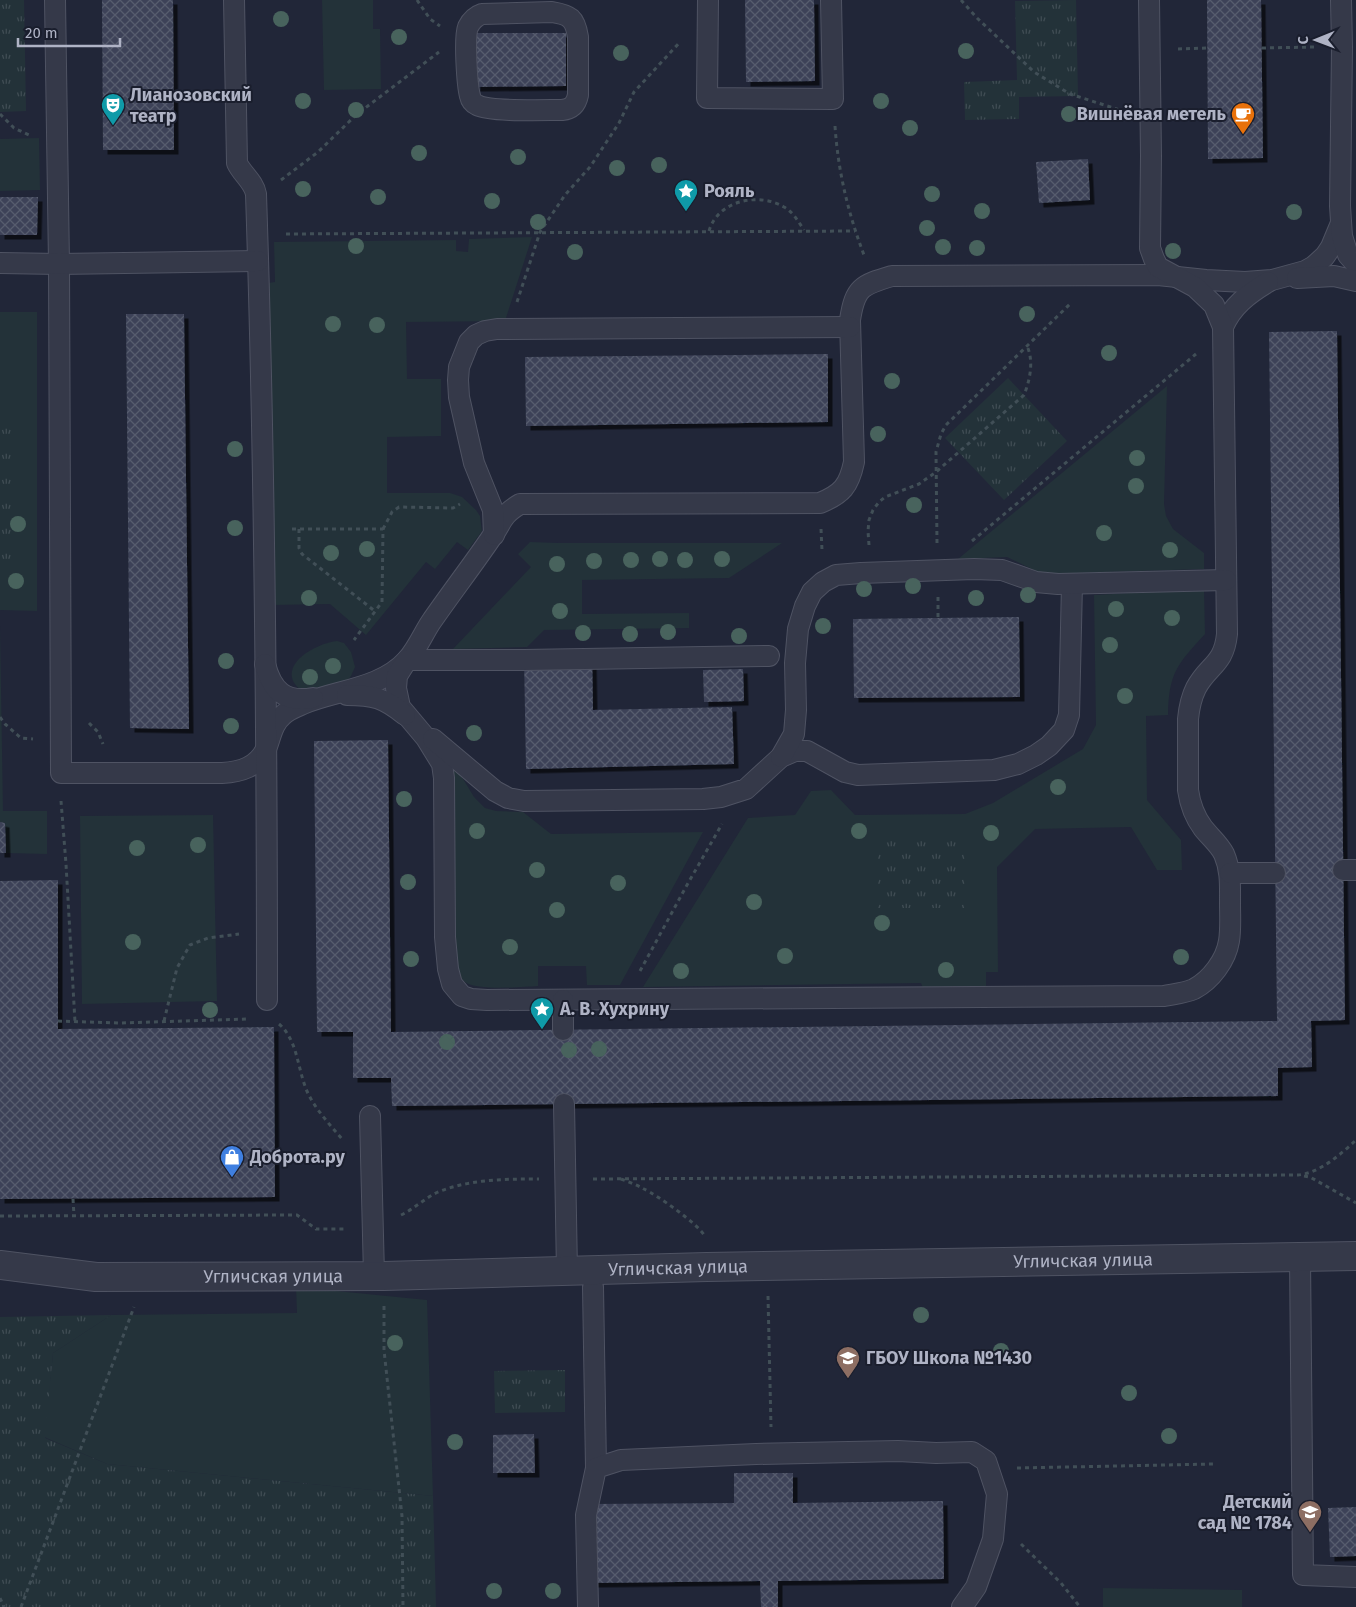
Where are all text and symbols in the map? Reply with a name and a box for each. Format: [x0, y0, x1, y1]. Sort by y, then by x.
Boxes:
scale bar [18, 15, 120, 47]
north arrow [1291, 15, 1341, 65]
text: 20 m [25, 24, 58, 42]
text: С [1295, 36, 1312, 44]
place label: Лианозовский театр [130, 84, 252, 127]
theatre icon: Лианозовский театр [100, 92, 126, 126]
cafe icon: Вишнёвая метель [1230, 101, 1256, 135]
place label: Вишнёвая метель [1077, 103, 1227, 125]
place icon: Рояль [673, 178, 699, 212]
place label: Рояль [704, 180, 755, 202]
place icon: А. В. Хухрину [529, 996, 555, 1030]
place label: А. В. Хухрину [559, 998, 670, 1020]
shop icon: Доброта.ру [219, 1144, 245, 1178]
place label: Доброта.ру [249, 1146, 346, 1168]
street label: Угличская улица [1013, 1248, 1153, 1273]
street label: Угличская улица [608, 1255, 748, 1281]
street label: Угличская улица [203, 1265, 343, 1288]
school or university icon: ГБОУ Школа №1430 [835, 1345, 861, 1379]
place label: ГБОУ Школа №1430 [866, 1347, 1032, 1369]
place label: Детский сад № 1784 [1198, 1491, 1292, 1534]
school or university icon: Детский сад № 1784 [1297, 1499, 1323, 1533]

